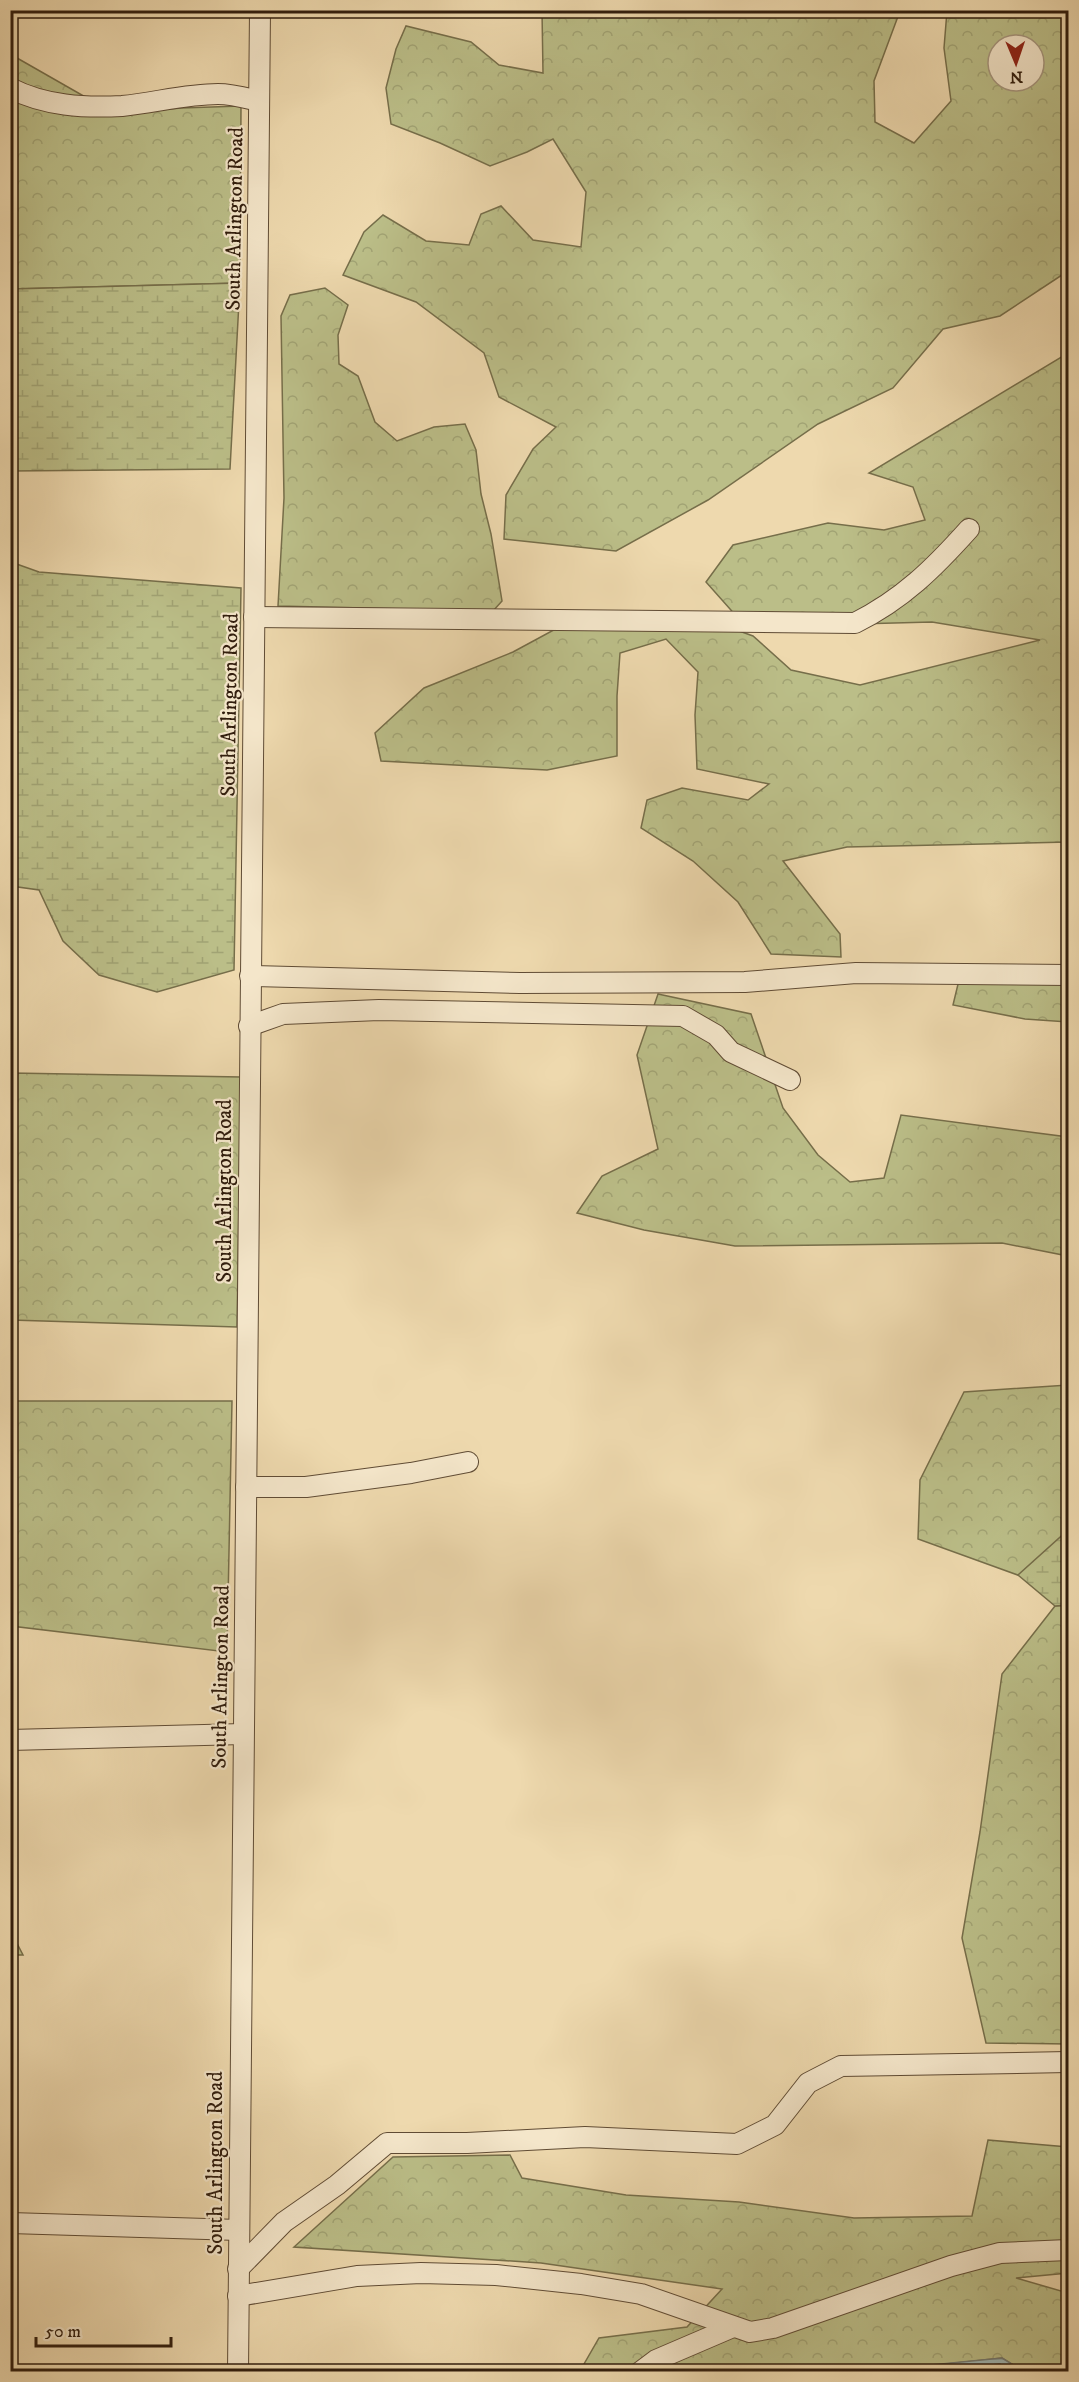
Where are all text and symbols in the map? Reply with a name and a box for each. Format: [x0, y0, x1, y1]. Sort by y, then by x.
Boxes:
north arrow [986, 33, 1046, 93]
text: N [1010, 67, 1023, 87]
street label: South Arlington Road [220, 127, 250, 311]
street label: South Arlington Road [215, 613, 245, 797]
street label: South Arlington Road [212, 1099, 238, 1283]
street label: South Arlington Road [206, 1585, 236, 1769]
street label: South Arlington Road [203, 2071, 229, 2255]
scale bar [36, 2310, 171, 2348]
text: 50 m [45, 2321, 81, 2343]

